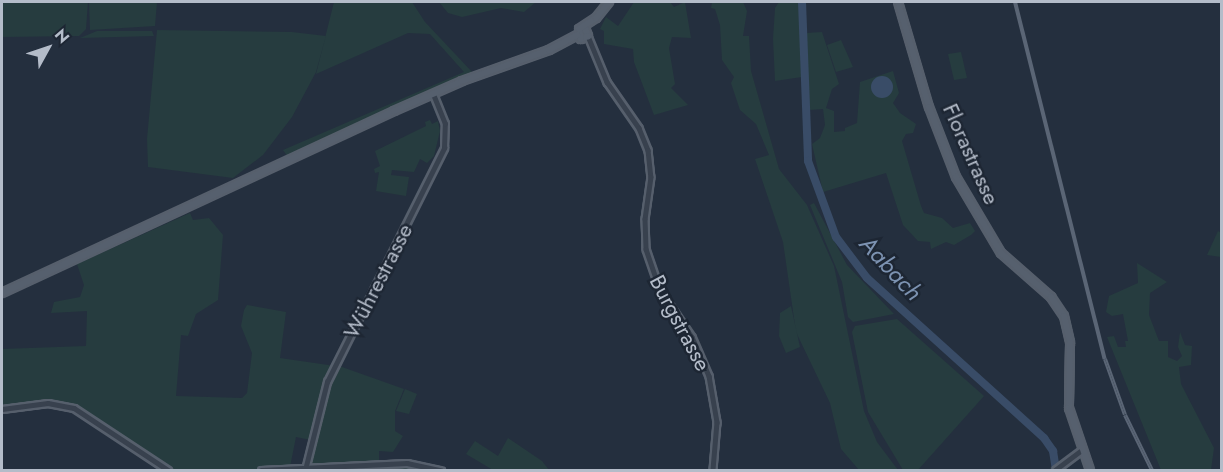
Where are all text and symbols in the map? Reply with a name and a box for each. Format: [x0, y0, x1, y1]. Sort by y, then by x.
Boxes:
north arrow [18, 18, 78, 78]
text: N [49, 24, 75, 48]
street label: Florastrasse [937, 100, 1005, 208]
street label: Wührestrasse [338, 219, 418, 343]
water label: Aabach [854, 229, 928, 307]
street label: Burgstrasse [644, 270, 716, 376]

